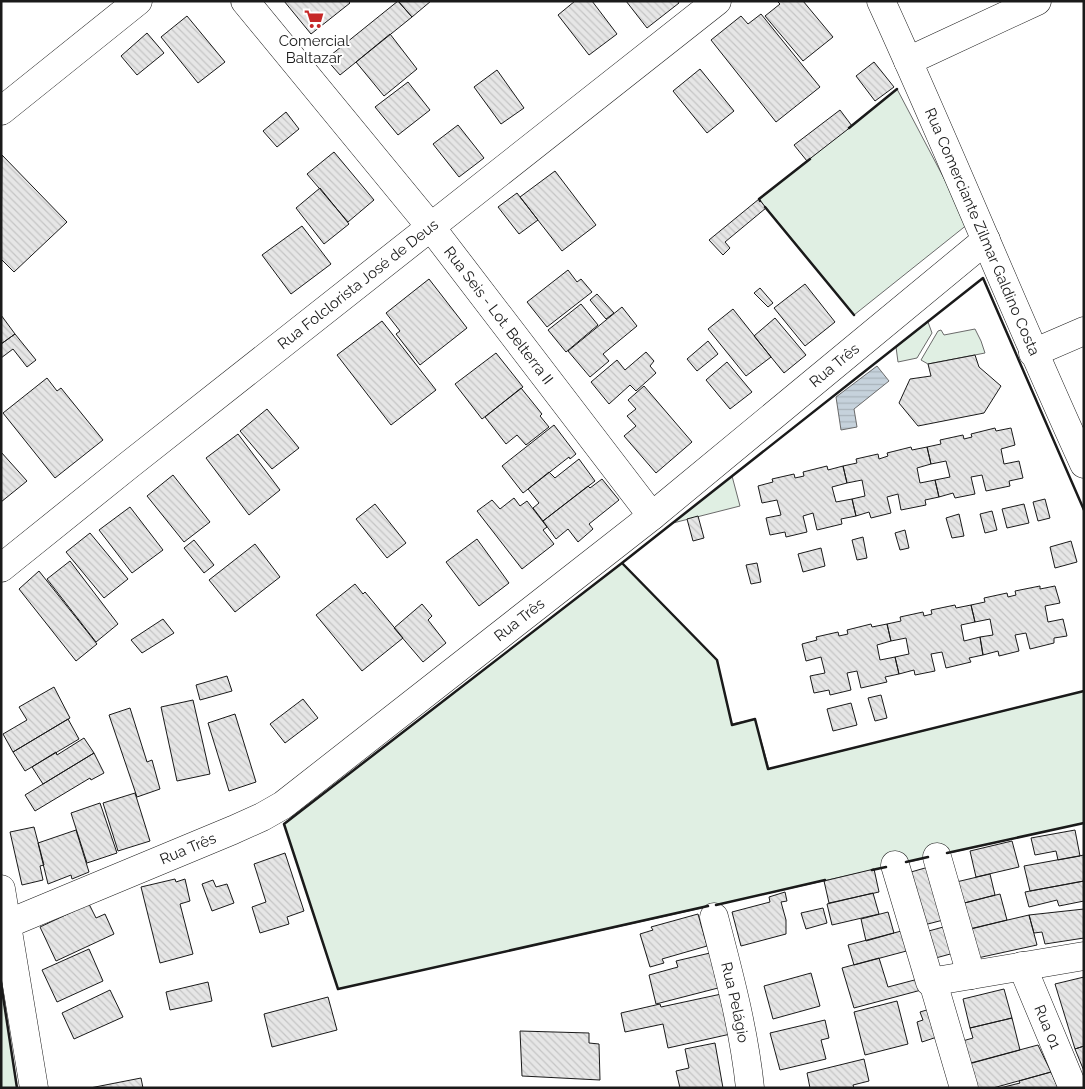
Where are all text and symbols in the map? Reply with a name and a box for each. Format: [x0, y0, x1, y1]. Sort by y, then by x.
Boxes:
supermarket icon: Comercial Baltazar [303, 8, 325, 30]
place label: Comercial Baltazar [279, 32, 350, 67]
street label: Rua Comerciante Zilmar Galdino Costa [921, 105, 1044, 358]
street label: Rua Folclorista José de Deus [274, 215, 442, 353]
street label: Rua Seis - Lot. Belterra II [440, 243, 557, 388]
street label: Rua Três [806, 340, 863, 391]
street label: Rua Três [491, 595, 548, 645]
street label: Rua Três [157, 829, 219, 868]
street label: Rua Pelágio [717, 960, 752, 1044]
street label: Rua 01 [1030, 1002, 1065, 1052]

